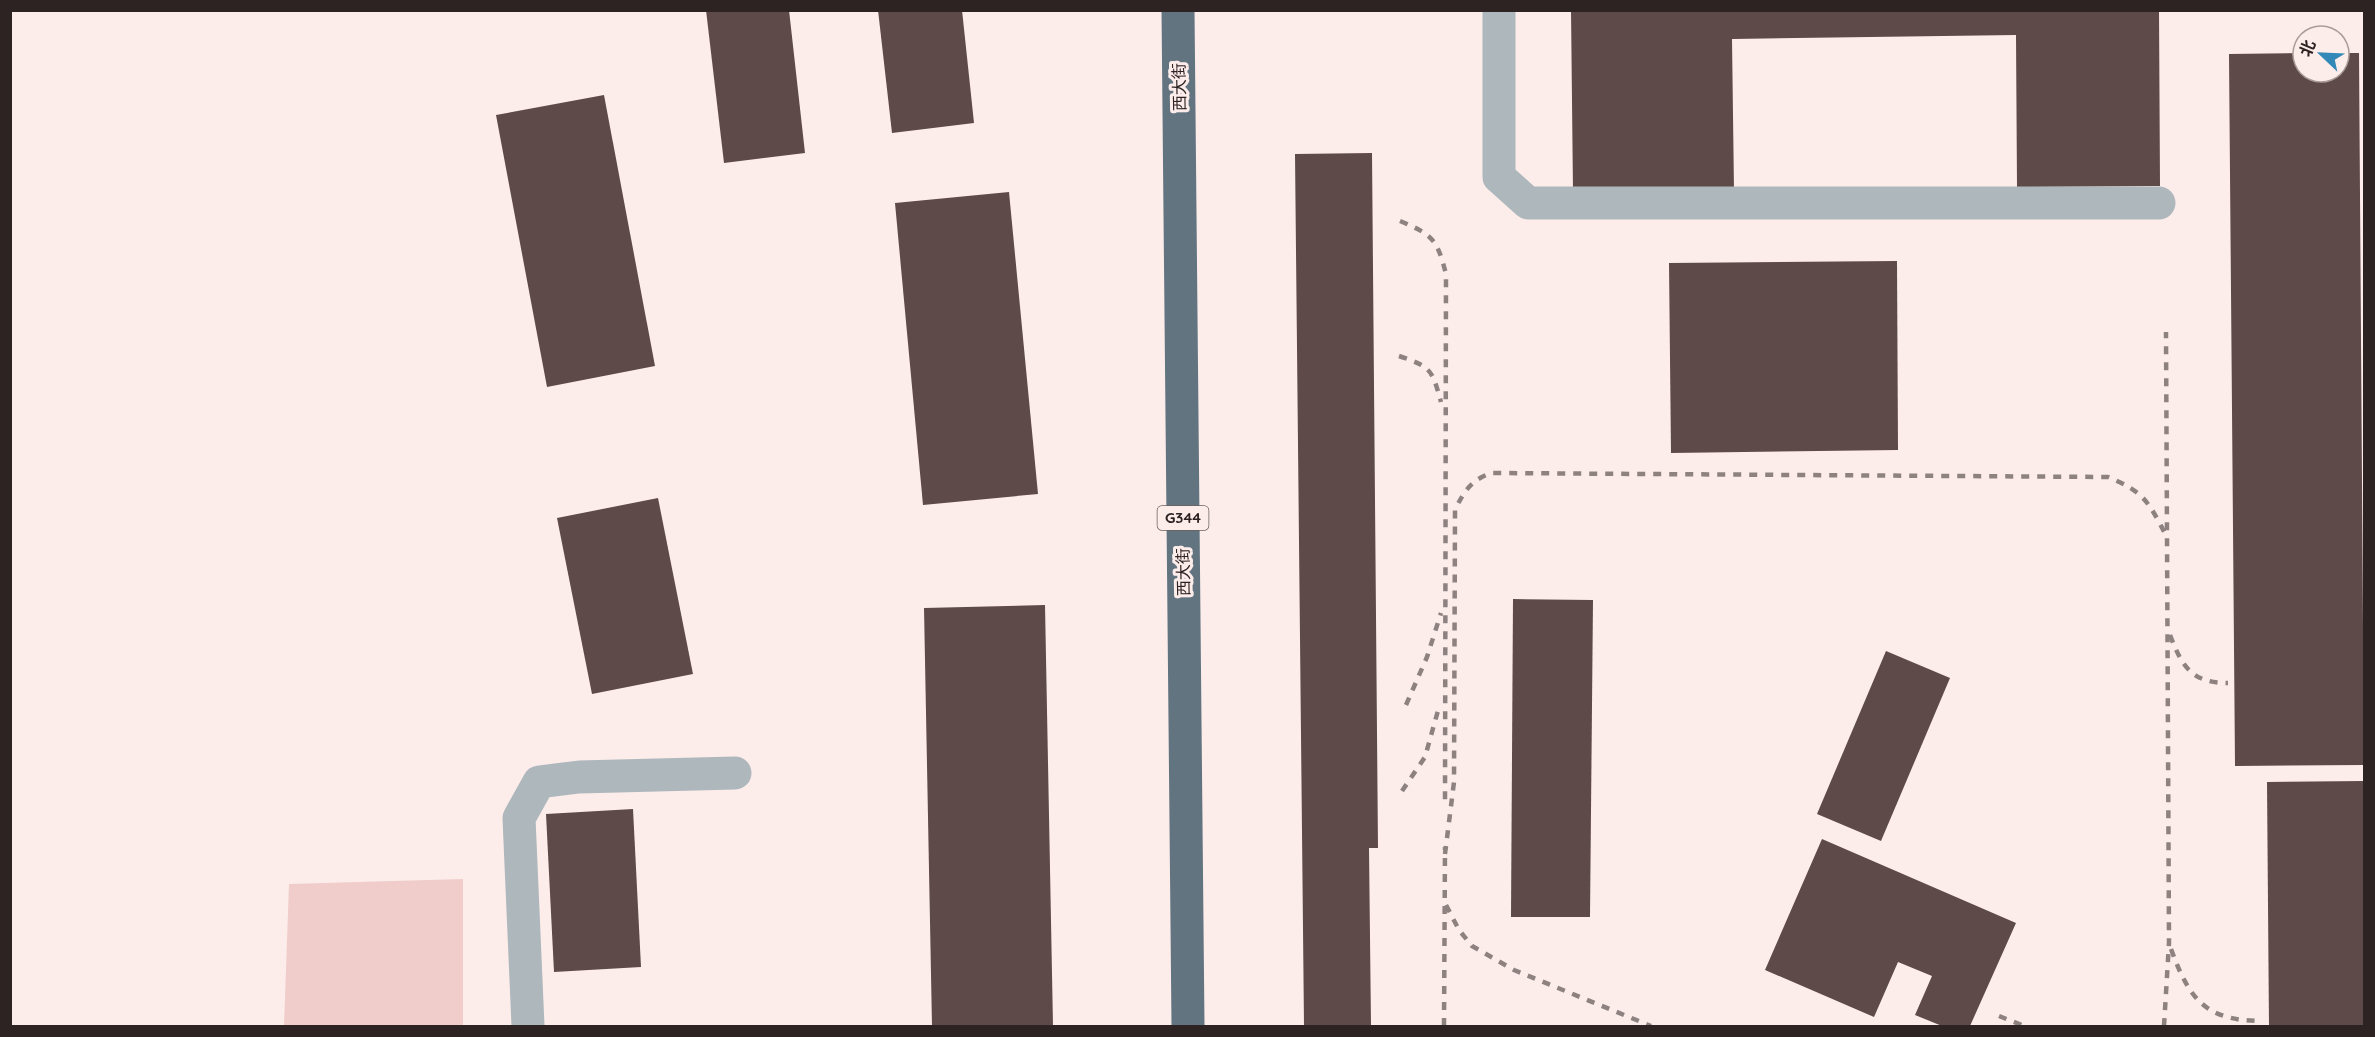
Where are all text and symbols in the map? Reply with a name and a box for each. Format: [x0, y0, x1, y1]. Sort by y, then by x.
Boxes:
north arrow [2291, 24, 2351, 84]
text: 北 [2295, 37, 2320, 59]
street label: 西大街 [1169, 63, 1189, 111]
road number: G344 [1158, 506, 1208, 530]
street label: 西大街 [1173, 548, 1193, 596]

